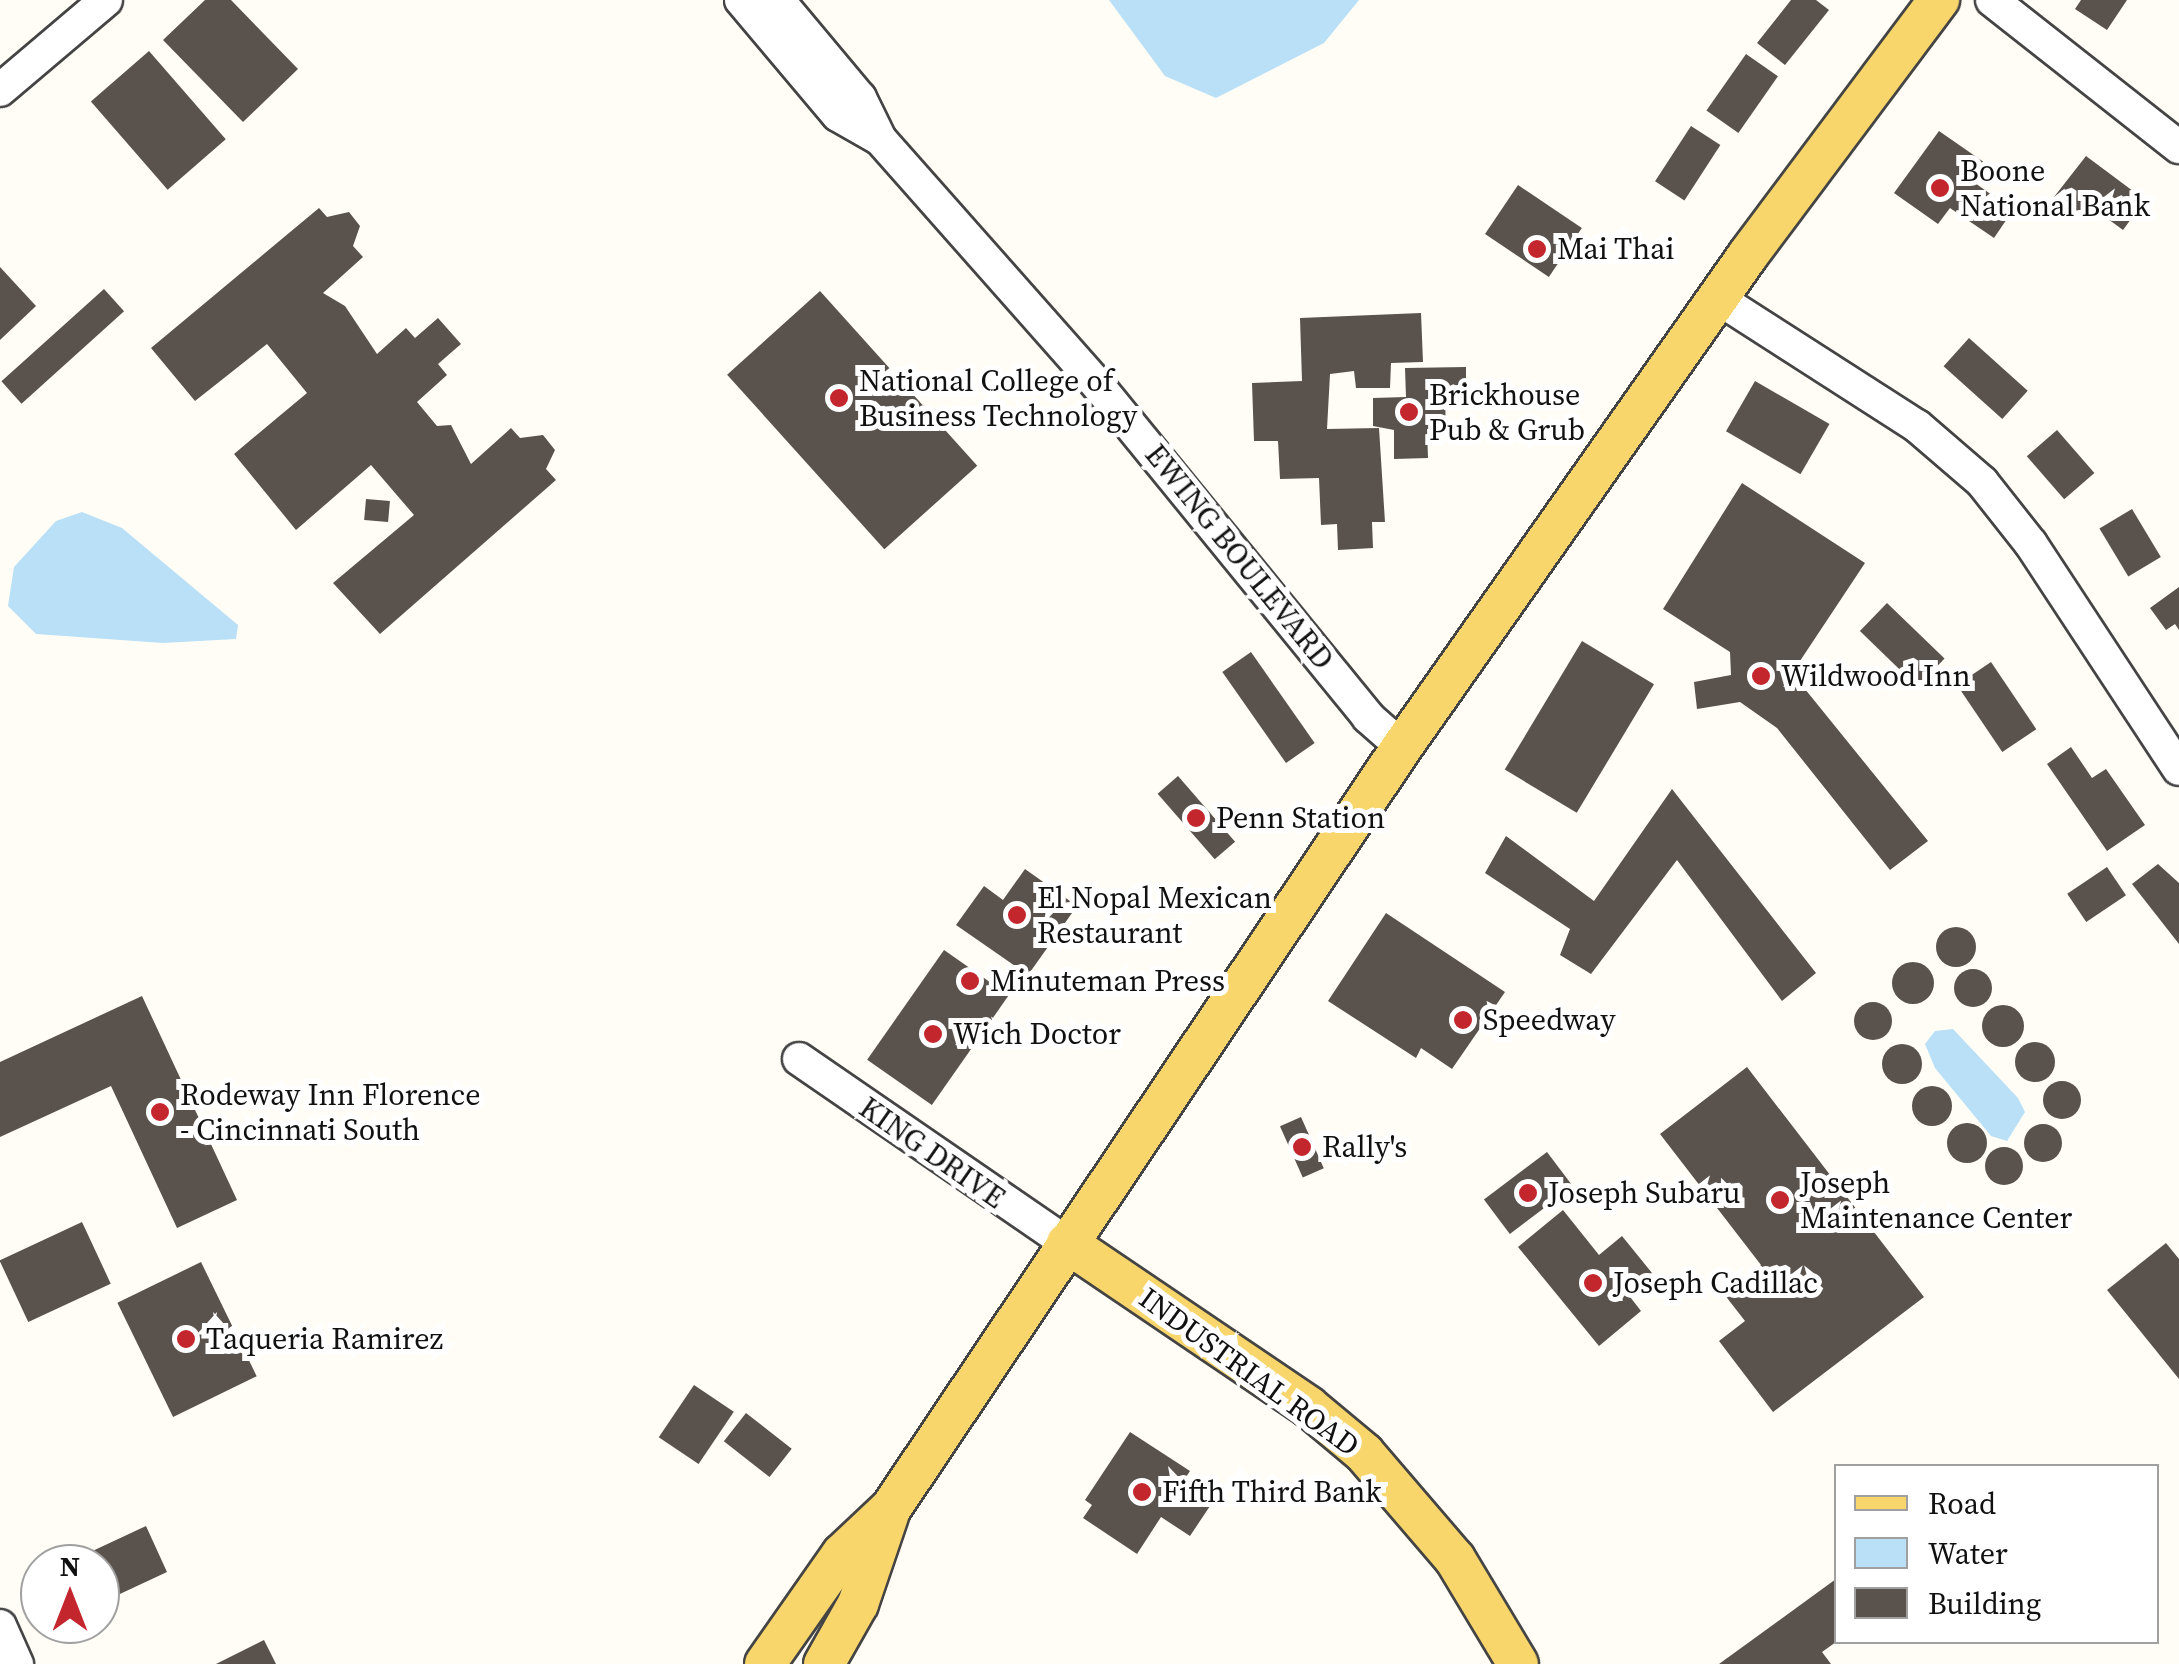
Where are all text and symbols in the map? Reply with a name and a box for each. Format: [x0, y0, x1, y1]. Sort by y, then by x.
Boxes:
place label: Boone National Bank [1960, 153, 2150, 224]
marker: Boone National Bank [1929, 177, 1951, 199]
place label: Mai Thai [1557, 231, 1675, 267]
marker: Mai Thai [1526, 238, 1548, 260]
place label: National College of Business Technology [859, 363, 1138, 434]
place label: Brickhouse Pub & Grub [1429, 377, 1585, 448]
marker: National College of Business Technology [828, 387, 850, 409]
marker: Brickhouse Pub & Grub [1398, 401, 1420, 423]
street label: EWING BOULEVARD [1137, 437, 1341, 677]
place label: Wildwood Inn [1781, 658, 1971, 694]
marker: Wildwood Inn [1750, 665, 1772, 687]
place label: Penn Station [1216, 800, 1385, 836]
marker: Penn Station [1185, 807, 1207, 829]
place label: El Nopal Mexican Restaurant [1037, 880, 1272, 950]
marker: El Nopal Mexican Restaurant [1006, 904, 1028, 926]
place label: Minuteman Press [990, 963, 1225, 999]
marker: Minuteman Press [959, 970, 981, 992]
place label: Speedway [1483, 1002, 1616, 1038]
marker: Speedway [1452, 1009, 1474, 1031]
place label: Wich Doctor [953, 1016, 1121, 1052]
marker: Wich Doctor [922, 1023, 944, 1045]
place label: Rodeway Inn Florence - Cincinnati South [180, 1077, 481, 1148]
street label: KING DRIVE [852, 1090, 1012, 1216]
marker: Rodeway Inn Florence - Cincinnati South [149, 1101, 171, 1123]
place label: Rally's [1322, 1129, 1407, 1165]
marker: Rally's [1291, 1136, 1313, 1158]
place label: Joseph Maintenance Center [1800, 1165, 2072, 1236]
place label: Joseph Subaru [1548, 1175, 1740, 1211]
marker: Joseph Subaru [1517, 1182, 1539, 1204]
marker: Joseph Maintenance Center [1769, 1189, 1791, 1211]
place label: Joseph Cadillac [1613, 1265, 1818, 1301]
marker: Joseph Cadillac [1582, 1272, 1604, 1294]
street label: INDUSTRIAL ROAD [1132, 1280, 1366, 1464]
place label: Taqueria Ramirez [206, 1321, 443, 1357]
marker: Taqueria Ramirez [175, 1328, 197, 1350]
legend [1834, 1464, 2159, 1644]
place label: Fifth Third Bank [1162, 1474, 1382, 1510]
marker: Fifth Third Bank [1131, 1481, 1153, 1503]
text: Road [1928, 1483, 1996, 1524]
text: Water [1928, 1533, 2008, 1574]
north arrow [20, 1544, 120, 1644]
text: N [60, 1547, 80, 1585]
text: Building [1928, 1583, 2041, 1624]

